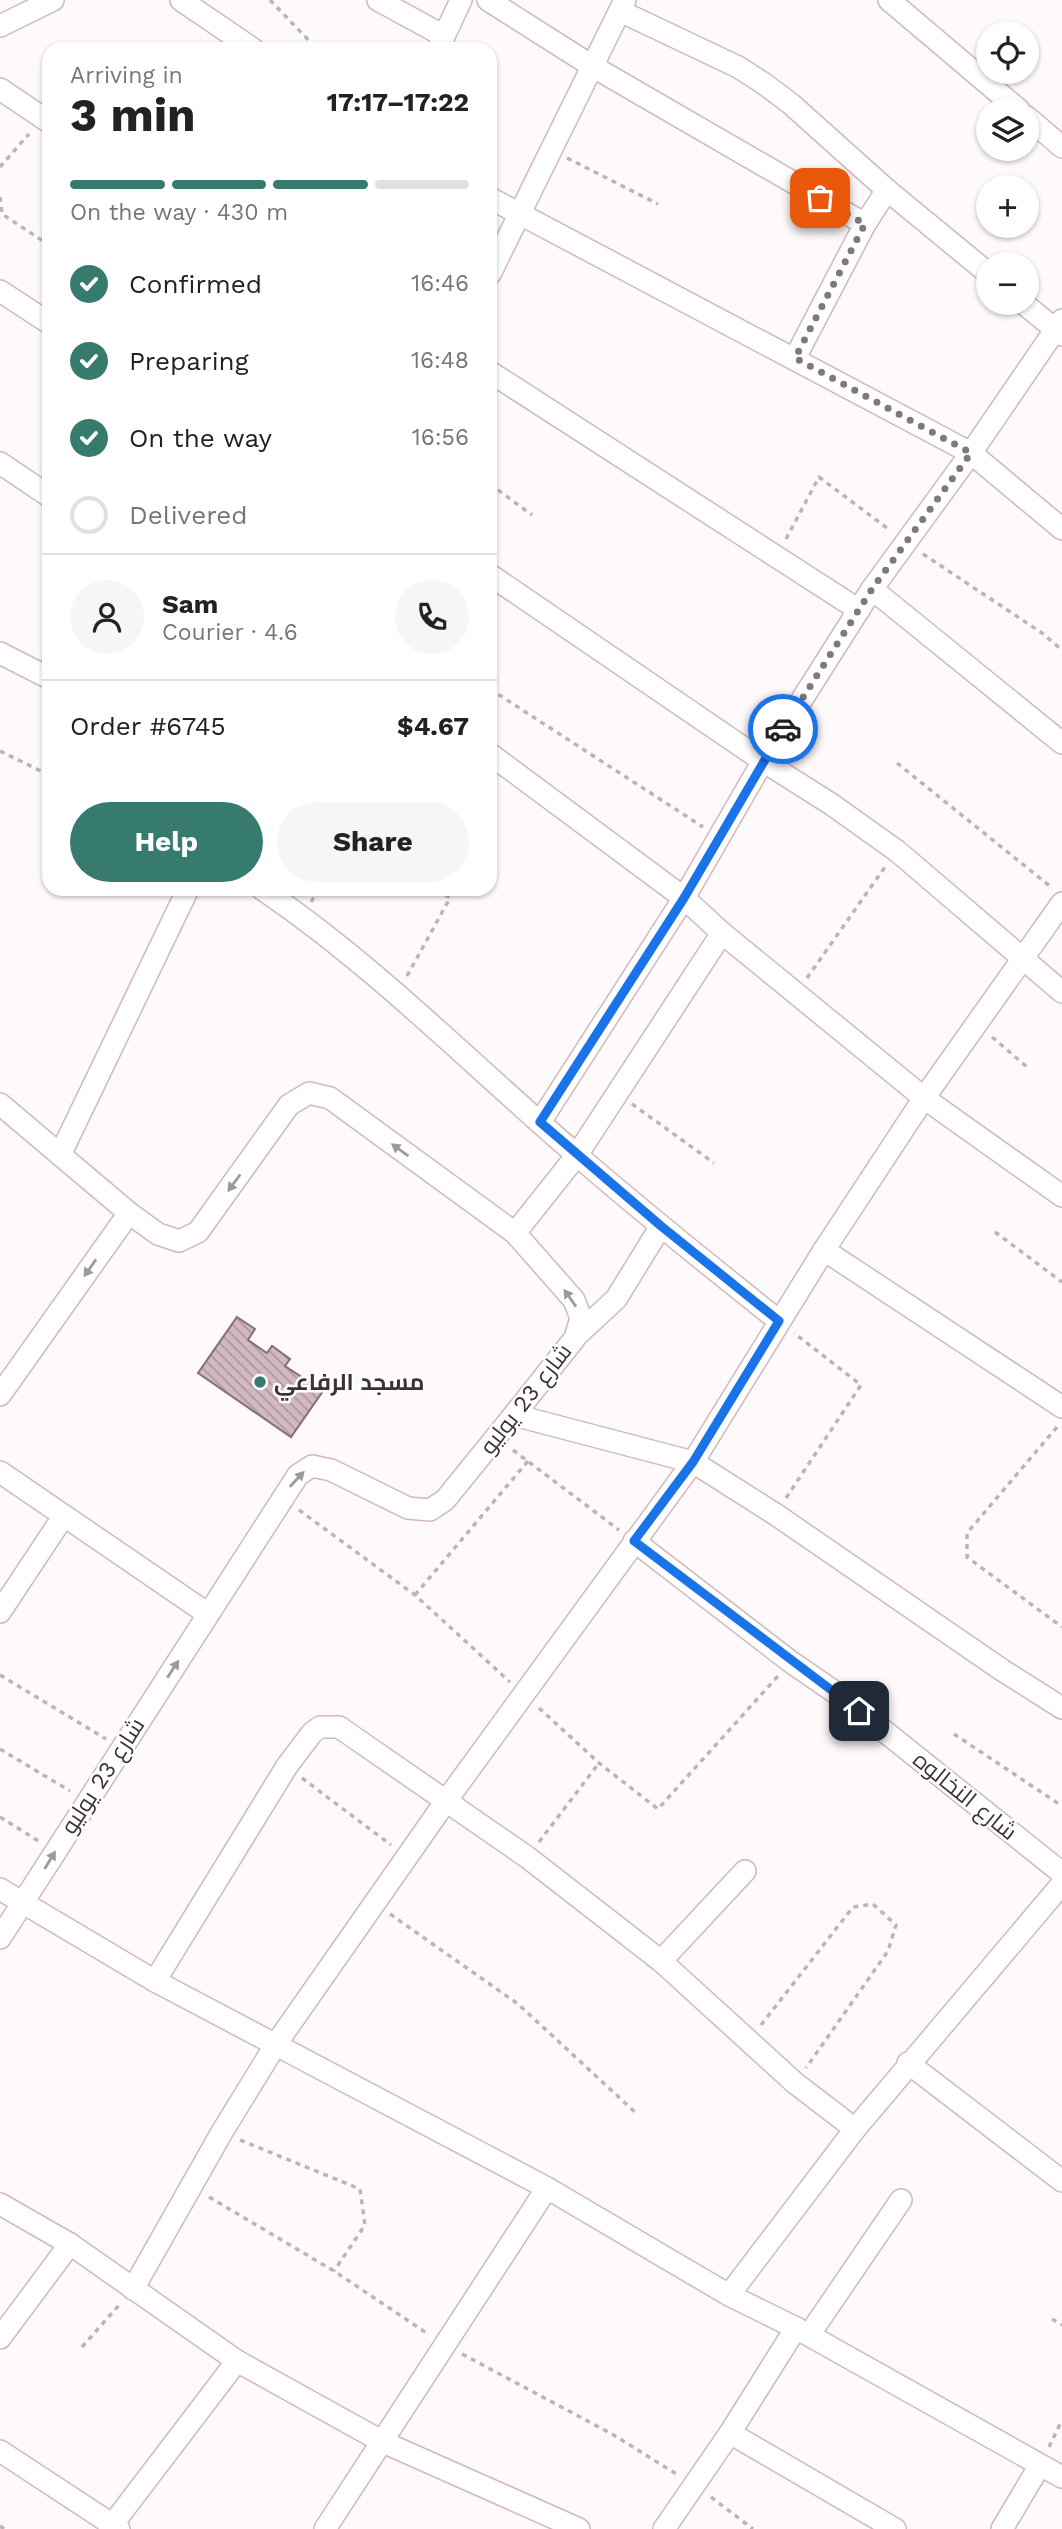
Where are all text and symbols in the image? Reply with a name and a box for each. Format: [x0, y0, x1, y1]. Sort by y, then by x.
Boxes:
map controls [976, 21, 1039, 315]
button: locate [976, 21, 1039, 84]
text: Arriving in [70, 62, 183, 89]
text: 17:17–17:22 [327, 87, 469, 117]
text: 3 min [70, 88, 196, 142]
button: layers [976, 98, 1039, 161]
pin [790, 168, 850, 228]
button: + [976, 175, 1039, 238]
icon: bag [801, 179, 839, 217]
text: On the way · 430 m [70, 199, 288, 226]
button: − [976, 252, 1039, 315]
icon: check [70, 265, 108, 303]
text: Confirmed [129, 269, 262, 299]
text: 16:46 [411, 270, 469, 297]
icon: check [70, 342, 108, 380]
text: Preparing [129, 346, 249, 376]
text: 16:48 [411, 347, 469, 374]
icon: check [70, 419, 108, 457]
text: On the way [129, 423, 272, 453]
text: 16:56 [412, 424, 469, 451]
text: Delivered [129, 500, 248, 530]
button: person [70, 580, 144, 654]
button: phone [395, 580, 469, 654]
text: Sam [162, 589, 218, 619]
text: Courier · 4.6 [162, 619, 298, 646]
courier [748, 694, 818, 764]
icon: car [764, 710, 802, 748]
text: Order #6745 [70, 711, 226, 741]
text: $4.67 [397, 711, 469, 741]
button: Help [70, 802, 263, 882]
button: Share [277, 802, 469, 882]
one-way arrow [391, 1143, 409, 1157]
one-way arrow [227, 1174, 241, 1192]
one-way arrow [83, 1259, 97, 1277]
one-way arrow [563, 1289, 577, 1307]
street label: شارع 23 يوليو [474, 1338, 579, 1461]
place label: مسجد الرفاعي [274, 1369, 424, 1401]
marker: مسجد الرفاعي [252, 1374, 268, 1390]
one-way arrow [289, 1470, 305, 1487]
one-way arrow [166, 1659, 179, 1679]
pin [829, 1681, 889, 1741]
icon: home [840, 1692, 878, 1730]
street label: شارع 23 يوليو [55, 1713, 152, 1840]
street label: شارع النخالوه [907, 1746, 1022, 1847]
one-way arrow [43, 1851, 56, 1870]

